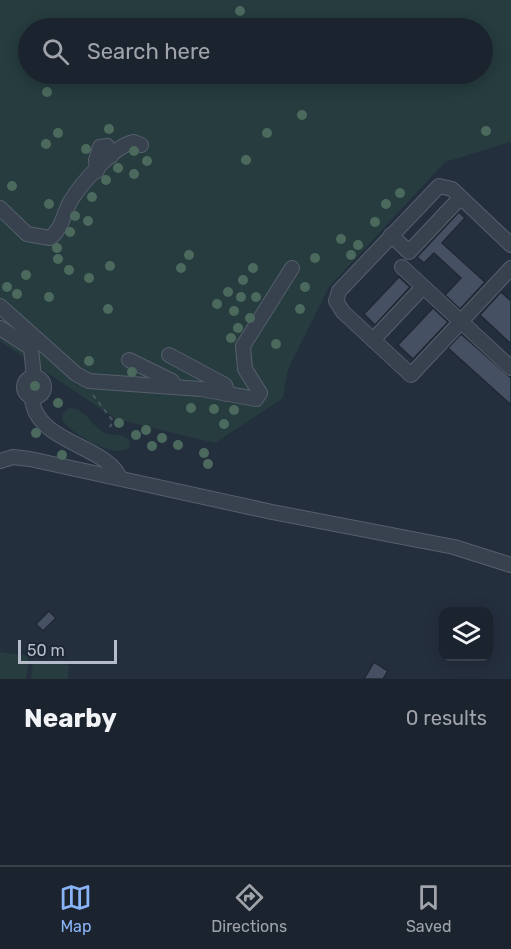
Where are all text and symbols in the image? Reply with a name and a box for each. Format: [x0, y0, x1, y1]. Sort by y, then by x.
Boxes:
search box [18, 18, 493, 84]
icon: search [39, 35, 72, 68]
text: Search here [87, 38, 210, 65]
map controls [439, 607, 493, 661]
button: layers [439, 607, 493, 661]
scale bar [18, 637, 117, 664]
text: 50 m [27, 641, 65, 660]
text: Nearby [24, 703, 117, 734]
text: 0 results [406, 706, 487, 730]
tab: Map [59, 881, 92, 936]
tab: Directions [211, 881, 287, 936]
tab: Saved [406, 881, 452, 936]

